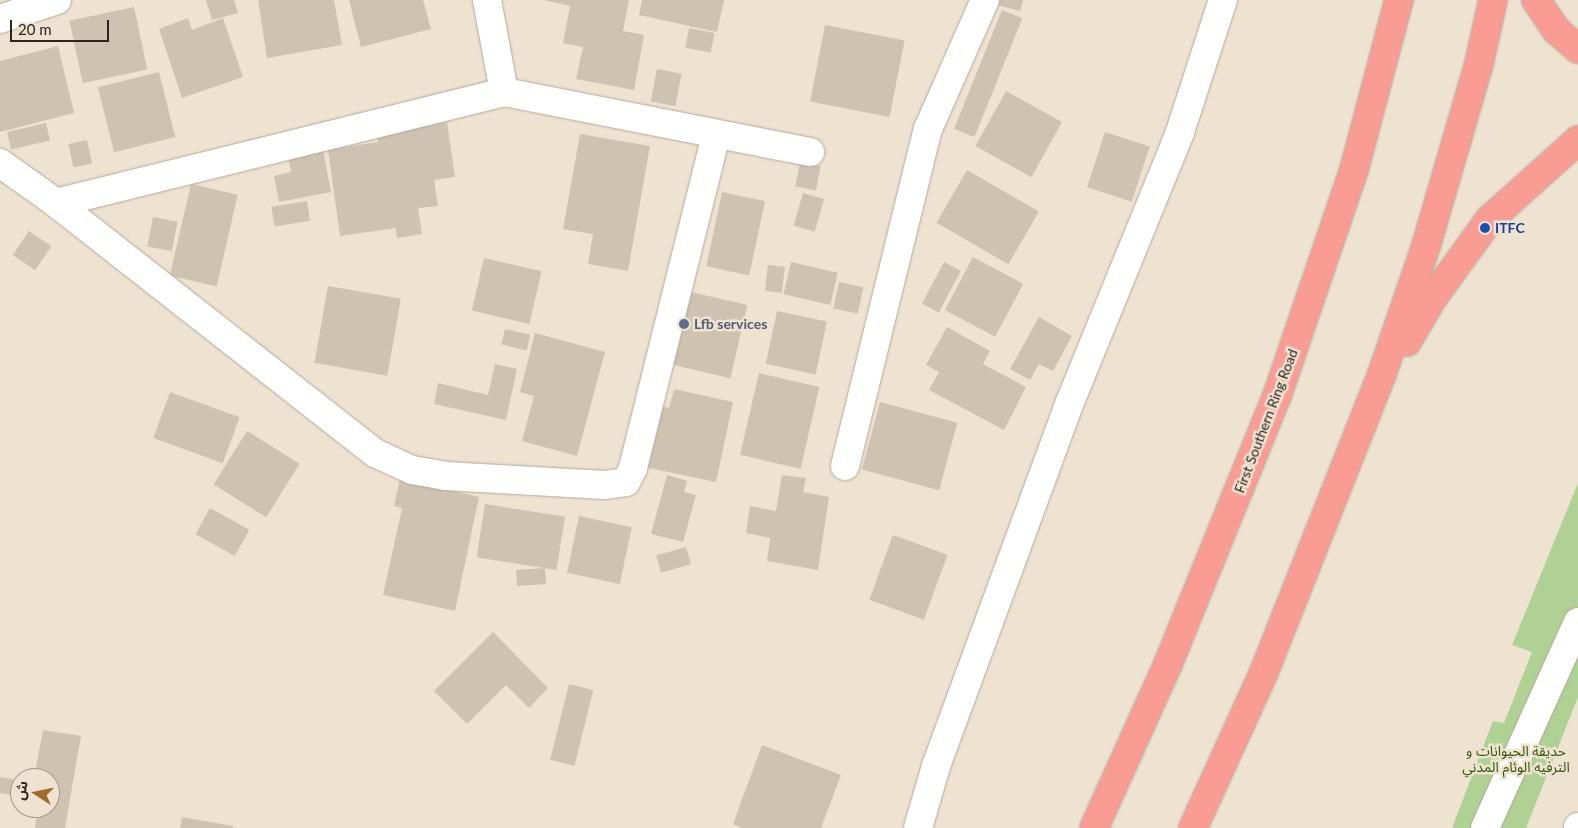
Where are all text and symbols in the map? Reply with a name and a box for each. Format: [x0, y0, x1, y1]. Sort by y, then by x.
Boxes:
scale bar [12, 10, 111, 42]
text: 20 m [18, 20, 52, 38]
place label: ITFC [1495, 220, 1525, 236]
marker: ITFC [1479, 222, 1491, 234]
place label: Lfb services [694, 316, 767, 332]
marker: Lfb services [678, 318, 690, 330]
street label: First Southern Ring Road [1231, 347, 1301, 495]
park label: حديقة الحيوانات و الترفيه الوئام المدني [1462, 743, 1570, 776]
north arrow [10, 768, 60, 818]
text: ش [11, 779, 31, 801]

